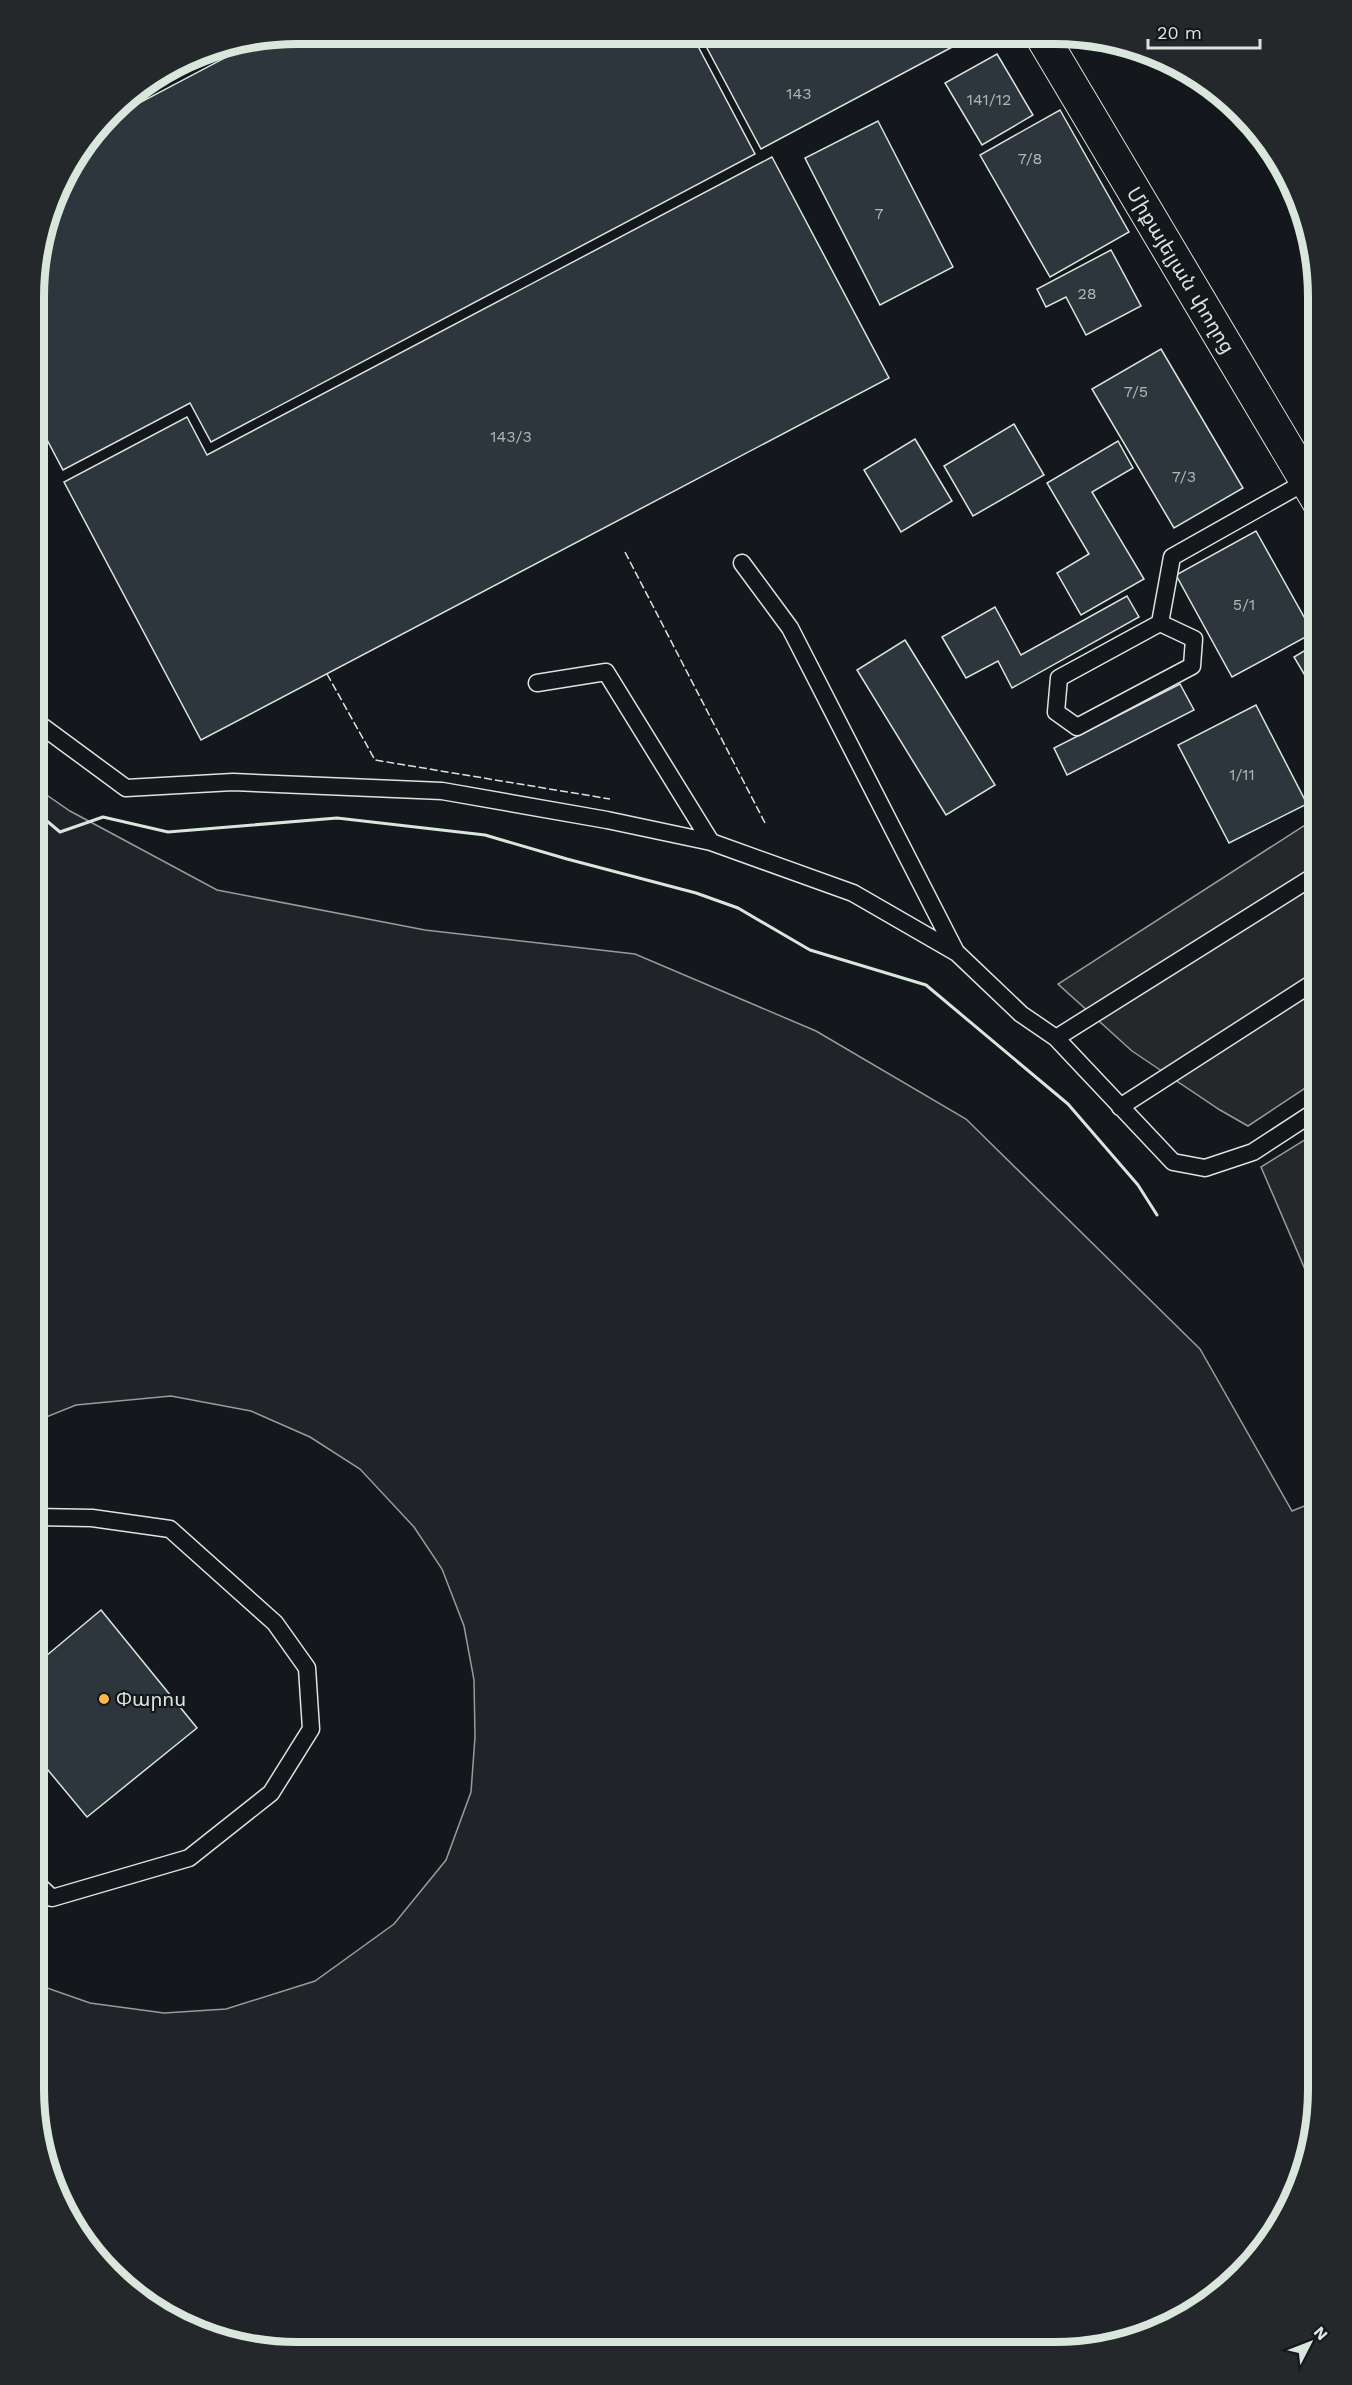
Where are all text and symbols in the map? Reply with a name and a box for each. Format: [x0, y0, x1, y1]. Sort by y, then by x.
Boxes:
scale bar [1148, 12, 1260, 50]
text: 20 m [1157, 22, 1202, 43]
house number: 143 [786, 84, 812, 103]
house number: 141/12 [967, 90, 1011, 109]
house number: 7/8 [1018, 149, 1042, 168]
street label: Միքայելյան փողոց [1122, 182, 1240, 358]
house number: 7 [875, 204, 884, 223]
house number: 28 [1077, 284, 1097, 303]
house number: 7/5 [1124, 382, 1148, 401]
house number: 143/3 [490, 427, 532, 446]
house number: 7/3 [1172, 467, 1196, 486]
house number: 5/1 [1233, 595, 1255, 614]
house number: 1/11 [1229, 765, 1255, 784]
place label: Փարոս [116, 1687, 186, 1711]
marker: Փարոս [97, 1692, 111, 1706]
north arrow [1280, 2313, 1340, 2373]
text: N [1310, 2323, 1332, 2344]

